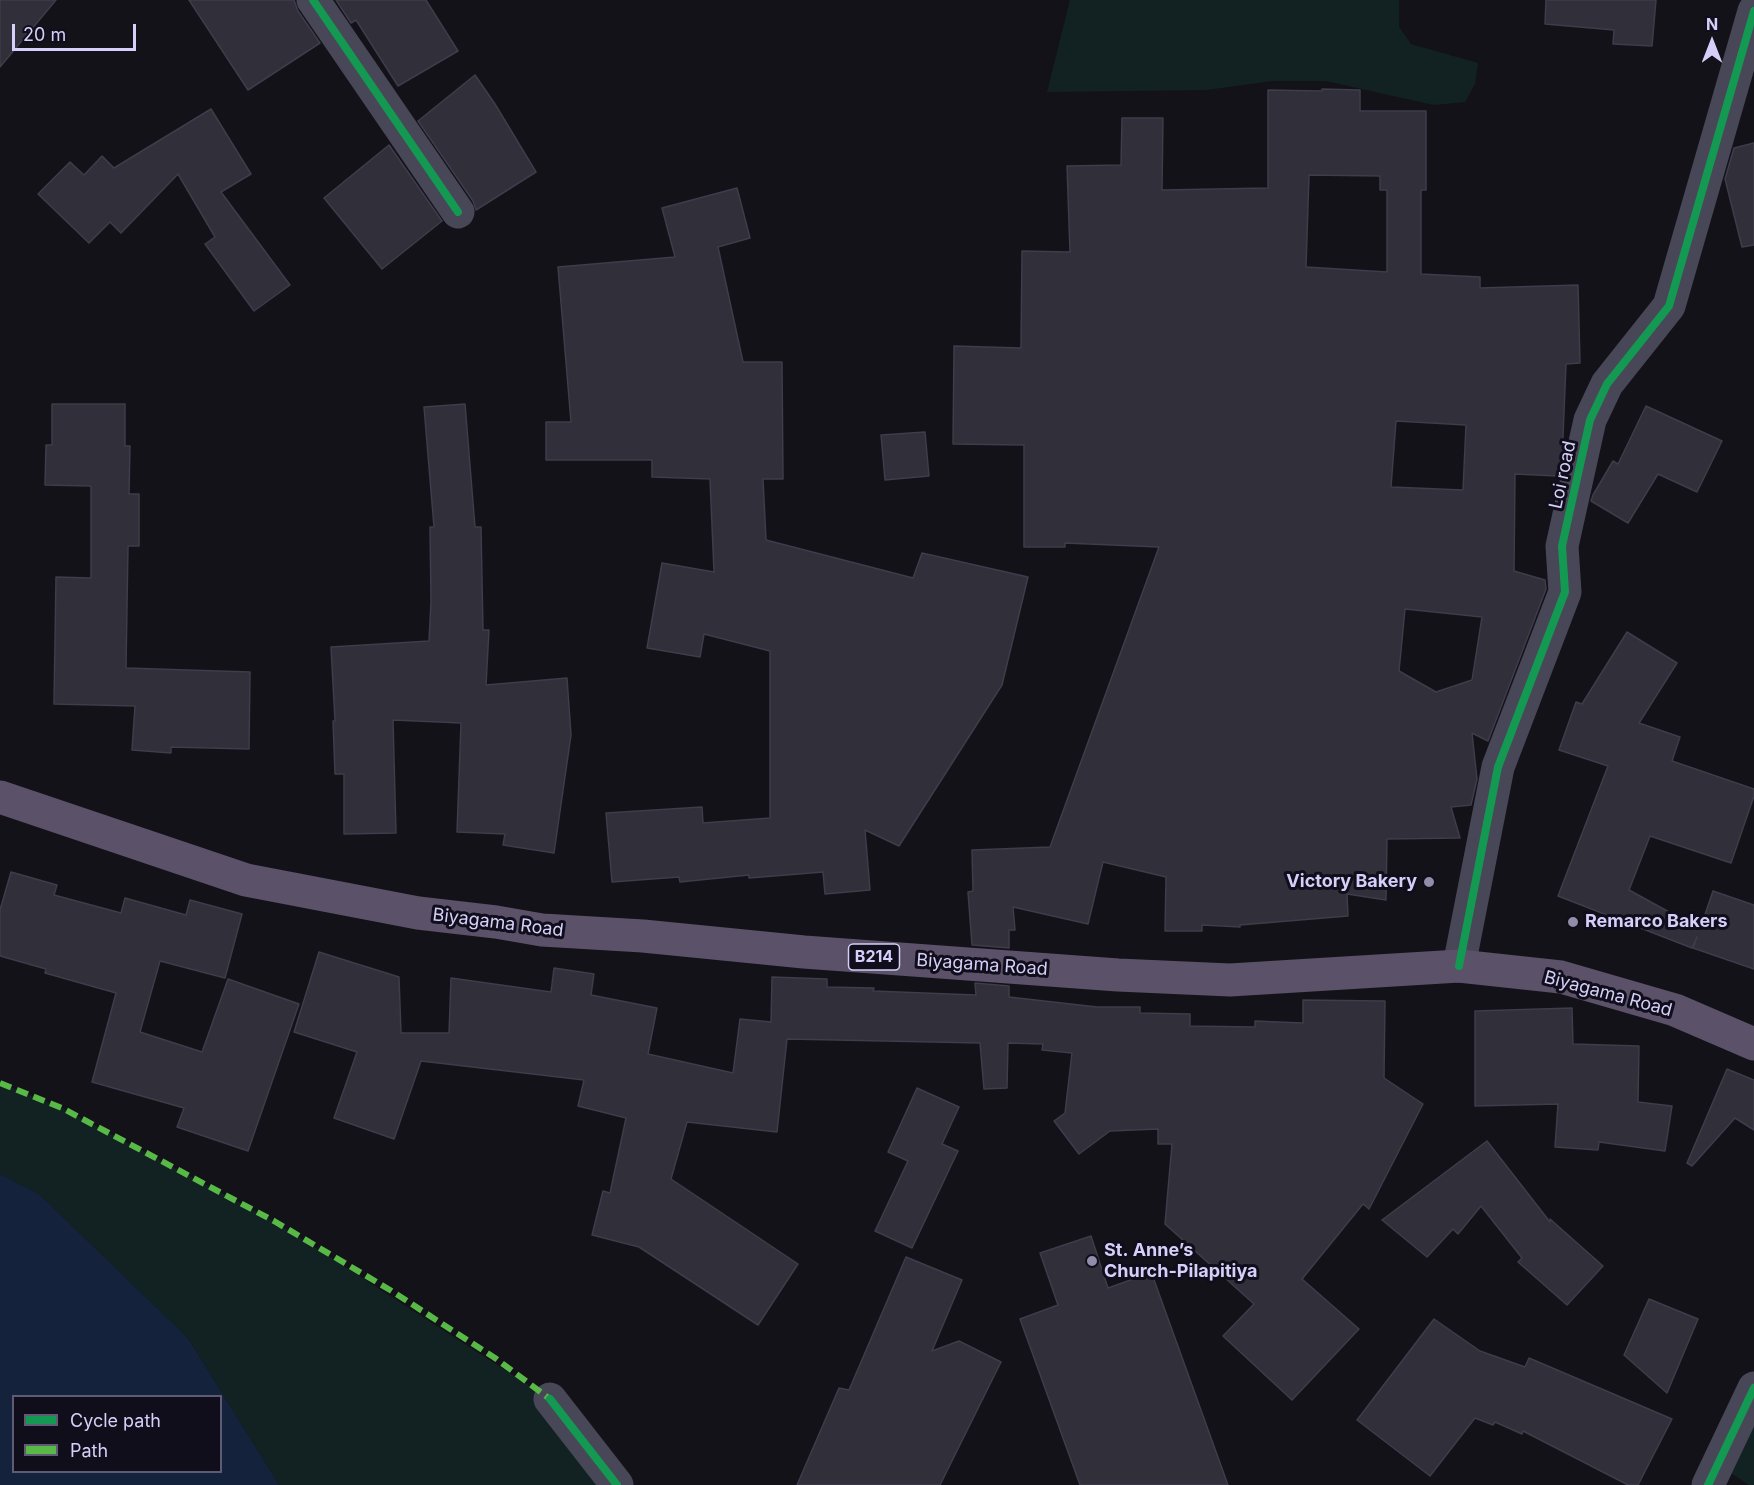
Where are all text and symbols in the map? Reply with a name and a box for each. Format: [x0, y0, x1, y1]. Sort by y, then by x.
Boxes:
scale bar [15, 12, 140, 50]
north arrow [1682, 12, 1742, 72]
text: N [1706, 14, 1718, 34]
text: 20 m [23, 24, 66, 45]
street label: Loi road [1545, 439, 1581, 511]
place label: Victory Bakery [1286, 871, 1417, 893]
marker: Victory Bakery [1422, 875, 1436, 889]
street label: Biyagama Road [431, 904, 565, 942]
place label: Remarco Bakers [1585, 911, 1728, 933]
marker: Remarco Bakers [1566, 915, 1580, 929]
road number: B214 [848, 944, 900, 970]
street label: Biyagama Road [916, 950, 1048, 980]
street label: Biyagama Road [1542, 967, 1674, 1021]
place label: St. Anne’s Church-Pilapitiya [1104, 1240, 1258, 1282]
marker: St. Anne’s Church-Pilapitiya [1085, 1254, 1099, 1268]
legend [12, 1395, 222, 1473]
text: Cycle path [70, 1410, 161, 1431]
text: Path [70, 1440, 108, 1461]

